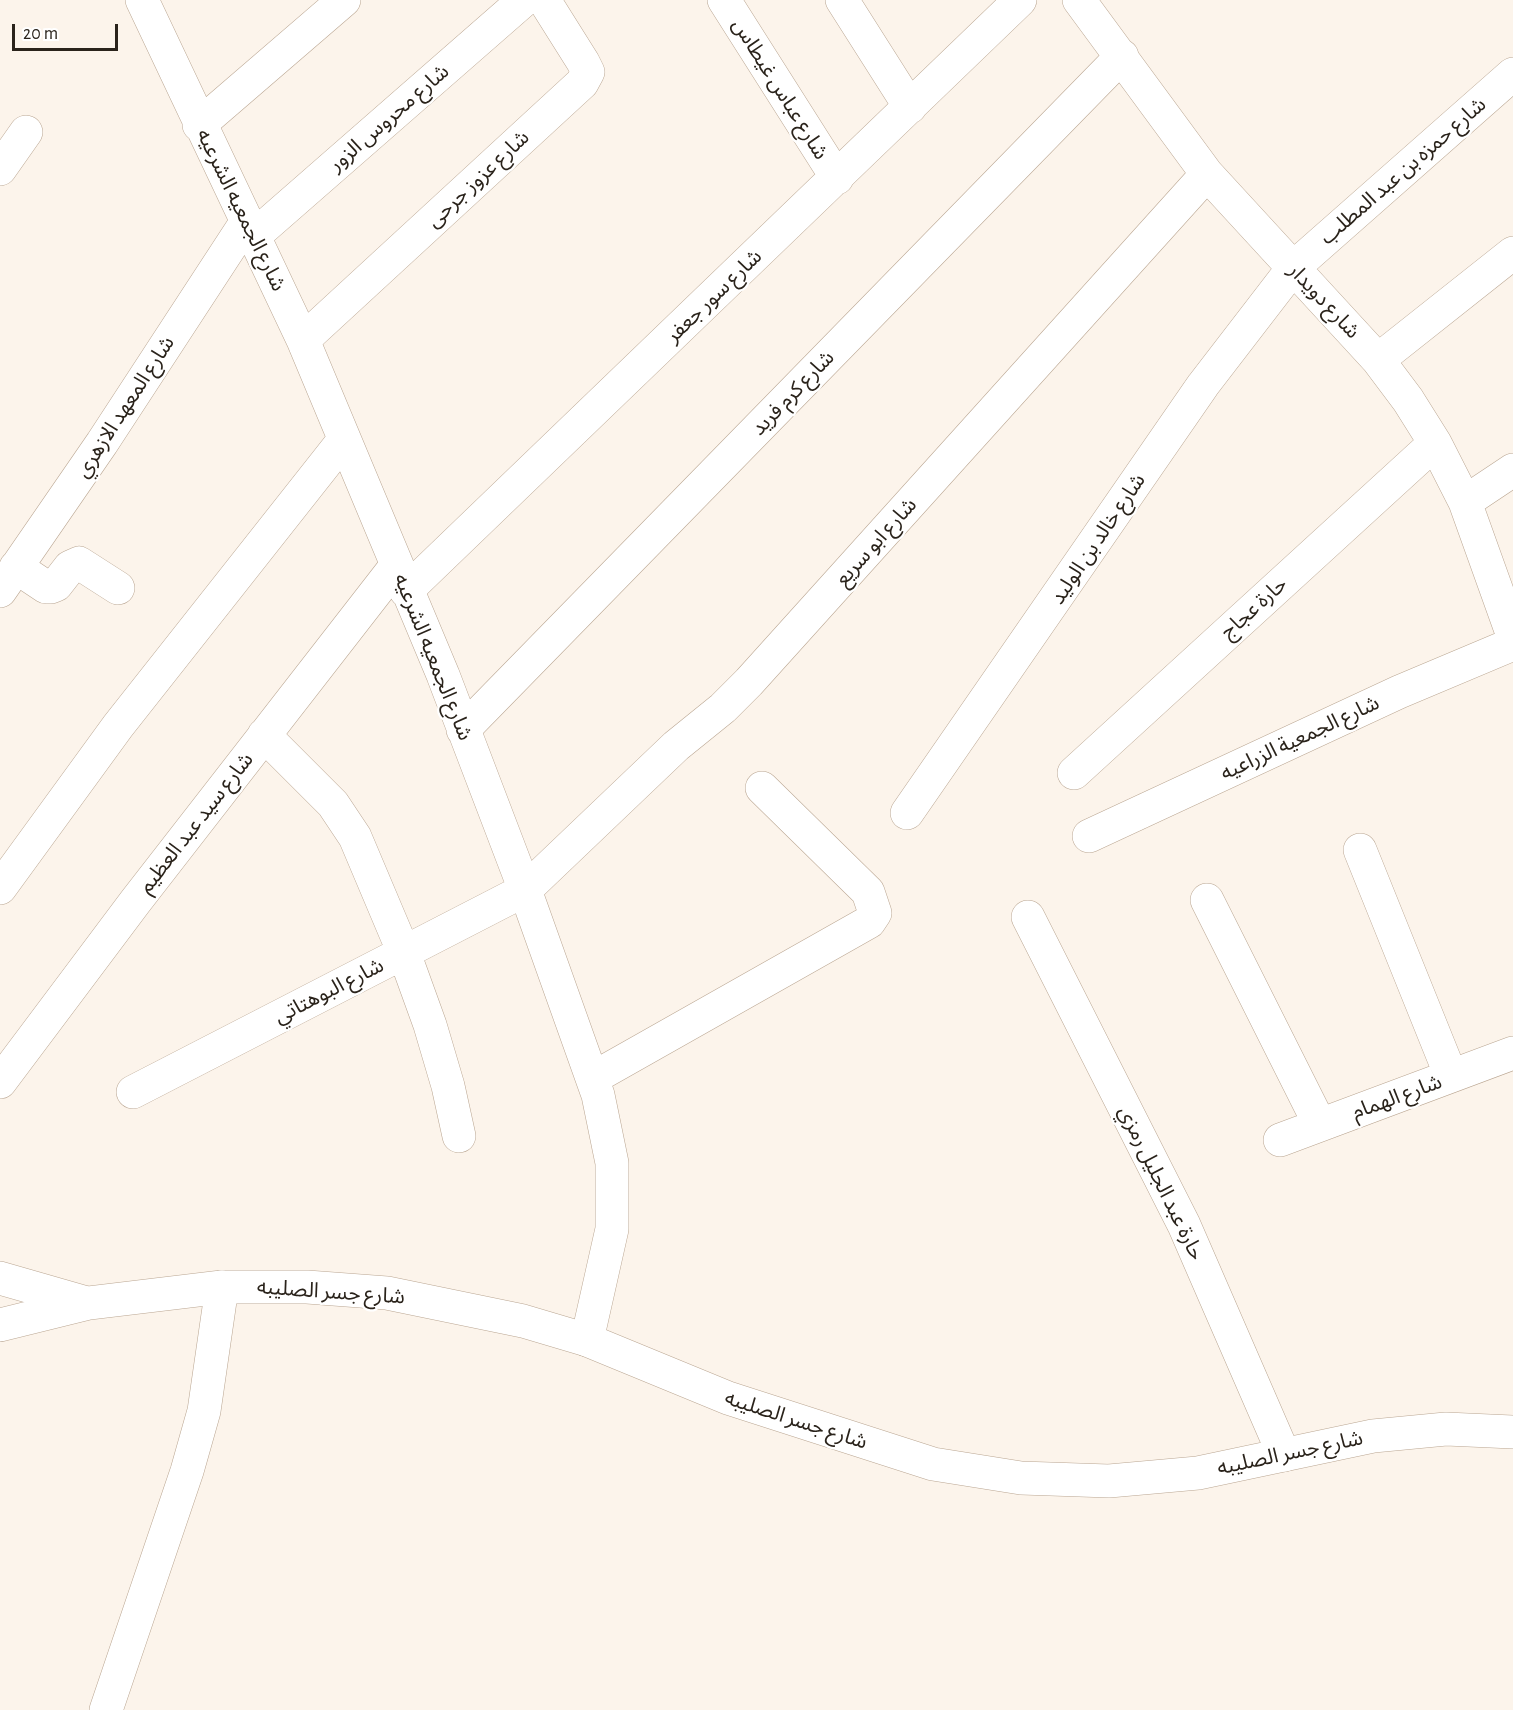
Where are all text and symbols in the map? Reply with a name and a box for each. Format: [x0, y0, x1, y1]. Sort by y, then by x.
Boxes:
scale bar [15, 12, 122, 50]
street label: شارع عباس غيطاس [726, 14, 834, 164]
text: 20 m [23, 25, 58, 43]
street label: شارع محروس الزور [324, 59, 454, 177]
street label: شارع حمزه بن عبد المطلب [1315, 92, 1491, 250]
street label: شارع الجمعيه الشرعيه [191, 125, 291, 295]
street label: شارع عزوز جرحى [421, 125, 535, 233]
street label: شارع سور جعفر [661, 244, 767, 348]
street label: شارع دويدار [1283, 258, 1365, 344]
street label: شارع المعهد الازهري [70, 332, 180, 482]
street label: شارع كرم فريد [746, 345, 840, 441]
street label: شارع خالد بن الوليد [1045, 469, 1151, 609]
street label: شارع ابو سريع [830, 493, 922, 591]
street label: شارع الجمعيه الشرعيه [388, 570, 478, 744]
street label: حارة عجاج [1216, 572, 1292, 644]
street label: شارع الجمعية الزراعيه [1217, 690, 1383, 786]
street label: شارع سيد عبد العظيم [133, 748, 259, 898]
street label: شارع البوهتاتي [270, 953, 388, 1029]
street label: شارع الهمام [1349, 1069, 1445, 1125]
street label: حارة عبد الجليل رمزي [1113, 1102, 1209, 1264]
street label: شارع جسر الصليبه [256, 1274, 406, 1310]
street label: شارع جسر الصليبه [722, 1385, 870, 1455]
street label: شارع جسر الصليبه [1215, 1425, 1365, 1481]

